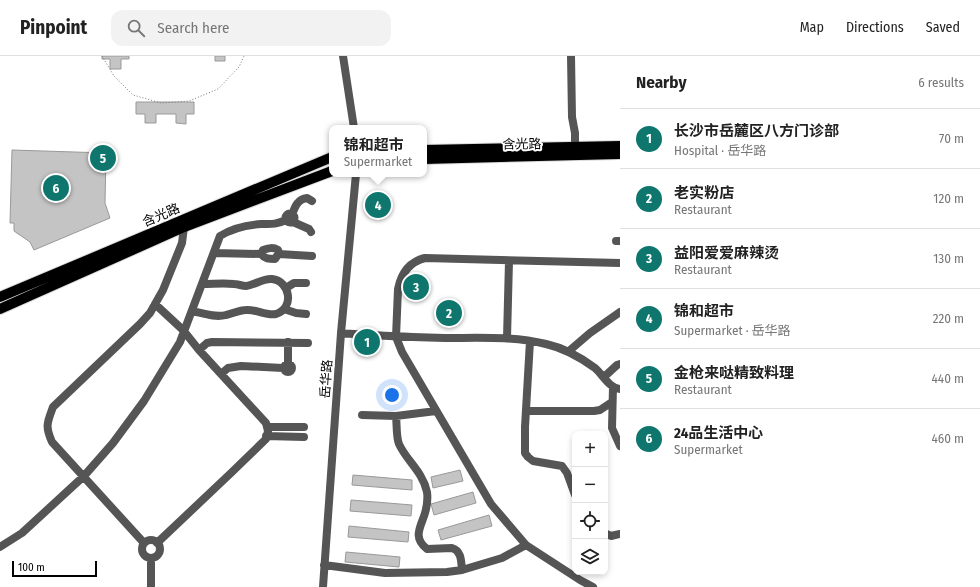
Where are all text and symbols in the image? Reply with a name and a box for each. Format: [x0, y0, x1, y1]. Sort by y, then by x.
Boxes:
search box [111, 10, 391, 46]
text: Pinpoint [20, 16, 87, 39]
icon: search [125, 17, 147, 39]
text: Search here [157, 19, 230, 37]
text: Map [800, 19, 824, 36]
text: Directions [846, 19, 904, 36]
text: Saved [926, 19, 960, 36]
text: Nearby [636, 72, 687, 93]
text: 6 results [918, 75, 964, 90]
text: 长沙市岳麓区八方门诊部 [674, 122, 839, 140]
popup [329, 125, 427, 177]
text: 1 [646, 131, 652, 146]
text: 70 m [939, 131, 964, 146]
text: 锦和超市 [344, 136, 404, 154]
street label: 含光路 [502, 136, 542, 152]
pin: 5 [90, 143, 116, 173]
text: Hospital · 岳华路 [674, 143, 766, 158]
text: Supermarket [344, 154, 412, 169]
pin: 6 [43, 173, 69, 203]
text: 老实粉店 [674, 184, 734, 202]
pin: 4 [365, 190, 391, 220]
text: 2 [646, 191, 652, 206]
text: 120 m [933, 191, 964, 206]
street label: 含光路 [140, 200, 182, 230]
text: Restaurant [674, 202, 732, 217]
text: 益阳爱爱麻辣烫 [674, 244, 779, 262]
text: 3 [646, 251, 652, 266]
text: 130 m [933, 251, 964, 266]
text: Restaurant [674, 262, 732, 277]
pin: 3 [403, 272, 429, 302]
pin: 2 [436, 298, 462, 328]
text: 锦和超市 [674, 302, 734, 320]
text: 4 [646, 311, 652, 326]
text: 220 m [933, 311, 964, 326]
text: Supermarket · 岳华路 [674, 323, 791, 338]
pin: 1 [354, 327, 380, 357]
street label: 岳华路 [317, 359, 335, 399]
text: 金枪来哒精致料理 [674, 364, 794, 382]
text: 5 [646, 371, 652, 386]
text: 440 m [932, 371, 964, 386]
text: Restaurant [674, 382, 732, 397]
your location [382, 385, 402, 405]
text: 24品生活中心 [674, 424, 763, 442]
map controls [572, 431, 608, 575]
button: + [572, 431, 608, 467]
text: 6 [646, 431, 652, 446]
text: 460 m [931, 431, 964, 446]
text: Supermarket [674, 442, 743, 457]
button: − [572, 467, 608, 503]
button: locate [572, 503, 608, 539]
button: layers [572, 539, 608, 575]
scale bar [12, 559, 97, 578]
text: 100 m [18, 561, 45, 574]

